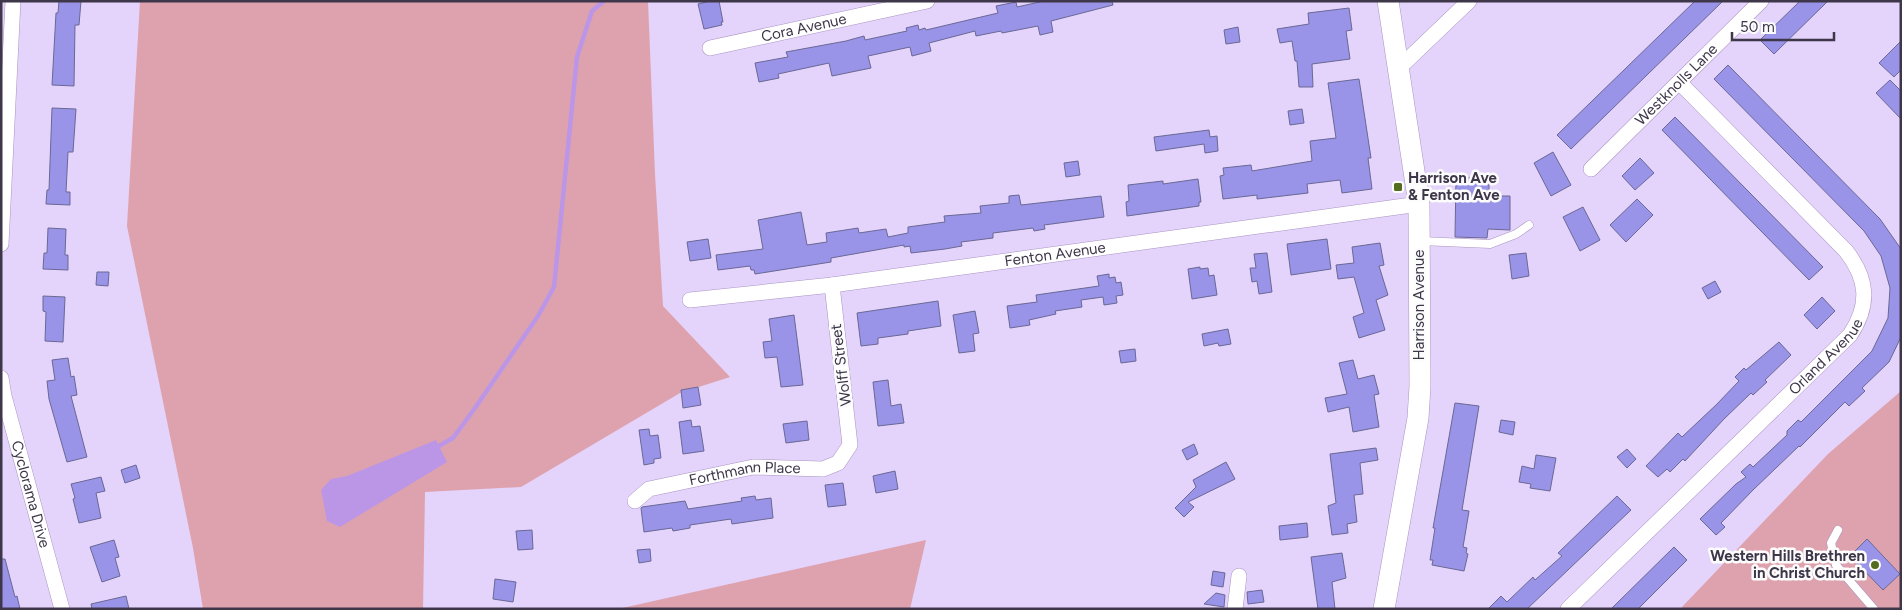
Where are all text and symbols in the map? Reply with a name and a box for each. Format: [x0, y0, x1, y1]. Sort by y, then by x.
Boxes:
street label: Cora Avenue [760, 10, 848, 46]
scale bar [1732, 10, 1834, 42]
text: 50 m [1740, 18, 1775, 36]
street label: Westknolls Lane [1631, 40, 1721, 129]
place label: Harrison Ave & Fenton Ave [1408, 169, 1500, 204]
marker: Harrison Ave & Fenton Ave [1392, 181, 1404, 193]
street label: Fenton Avenue [1003, 238, 1107, 270]
street label: Harrison Avenue [1410, 249, 1428, 361]
street label: Orland Avenue [1785, 316, 1867, 399]
street label: Wolff Street [827, 323, 855, 407]
street label: Cyclorama Drive [8, 439, 54, 550]
street label: Forthmann Place [687, 458, 801, 489]
place label: Western Hills Brethren in Christ Church [1710, 547, 1865, 582]
marker: Western Hills Brethren in Christ Church [1869, 559, 1881, 571]

